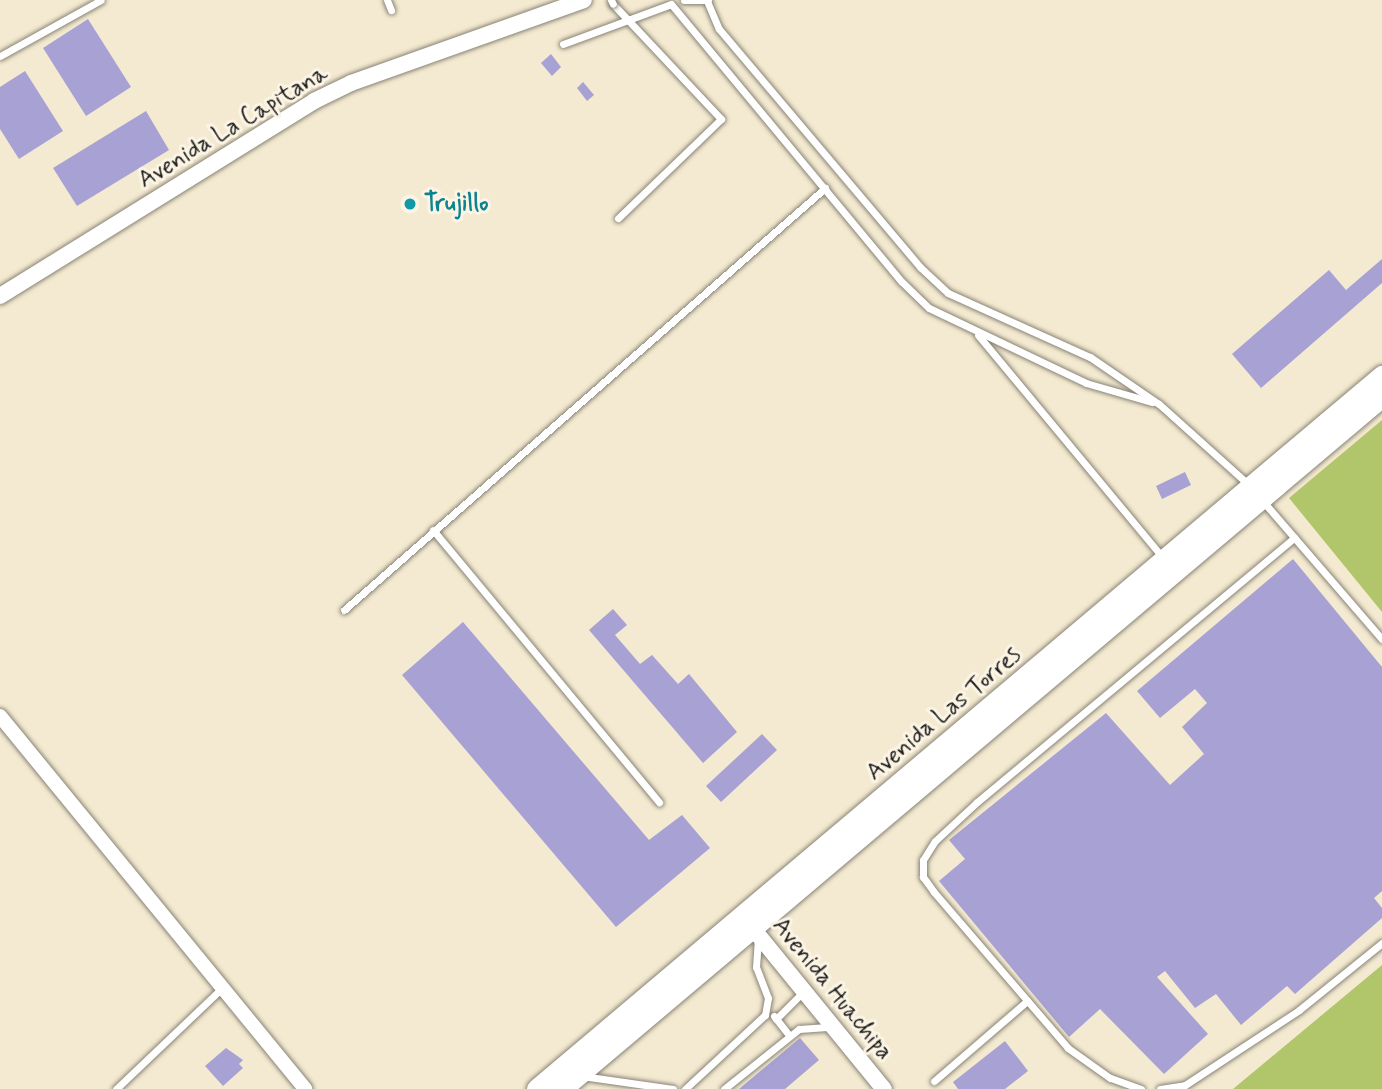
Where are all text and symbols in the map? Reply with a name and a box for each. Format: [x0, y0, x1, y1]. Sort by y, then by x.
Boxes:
street label: Avenida La Capitana [133, 59, 333, 195]
place label: Trujillo [424, 190, 488, 218]
marker: Trujillo [402, 196, 418, 212]
street label: Avenida Las Torres [860, 640, 1028, 788]
street label: Avenida Huachipa [766, 912, 898, 1066]

